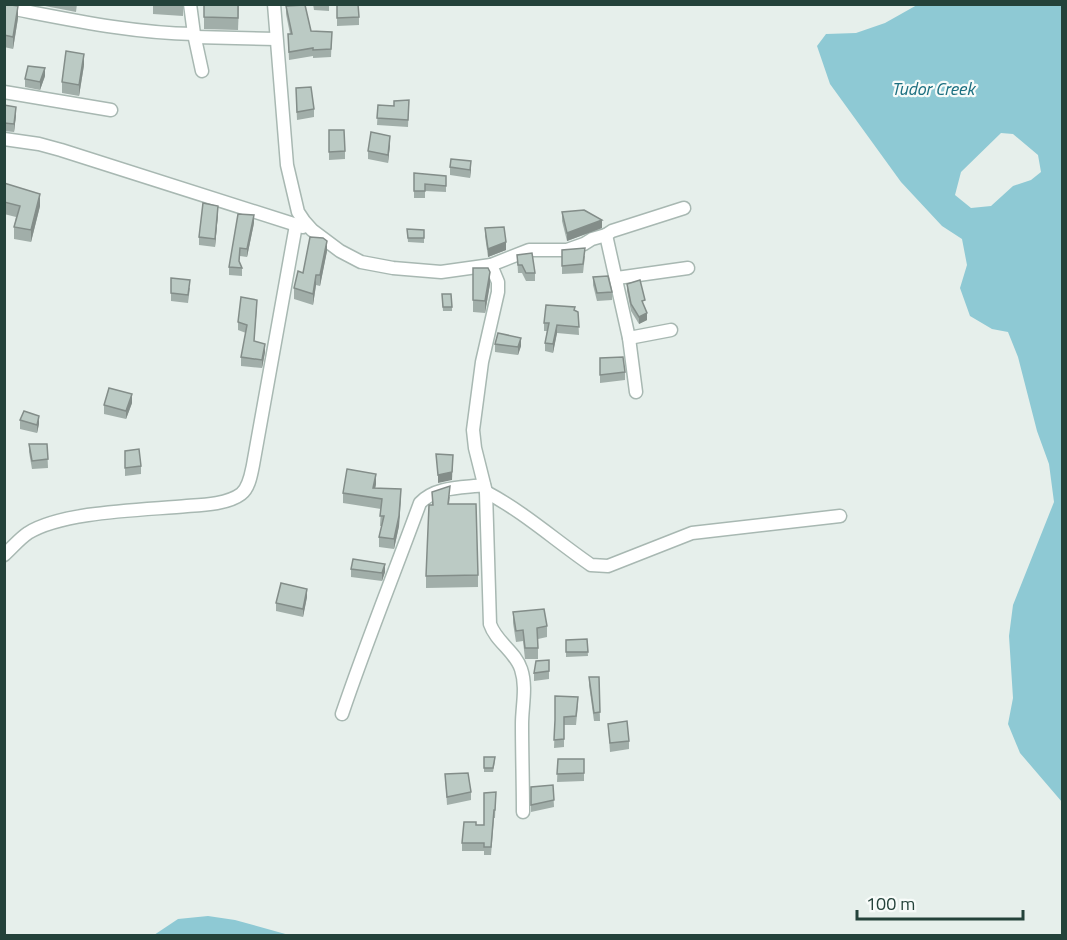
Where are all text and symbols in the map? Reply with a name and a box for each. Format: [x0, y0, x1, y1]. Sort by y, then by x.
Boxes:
water label: Tudor Creek [892, 75, 976, 102]
scale bar [857, 883, 1024, 921]
text: 100 m [866, 890, 915, 917]

